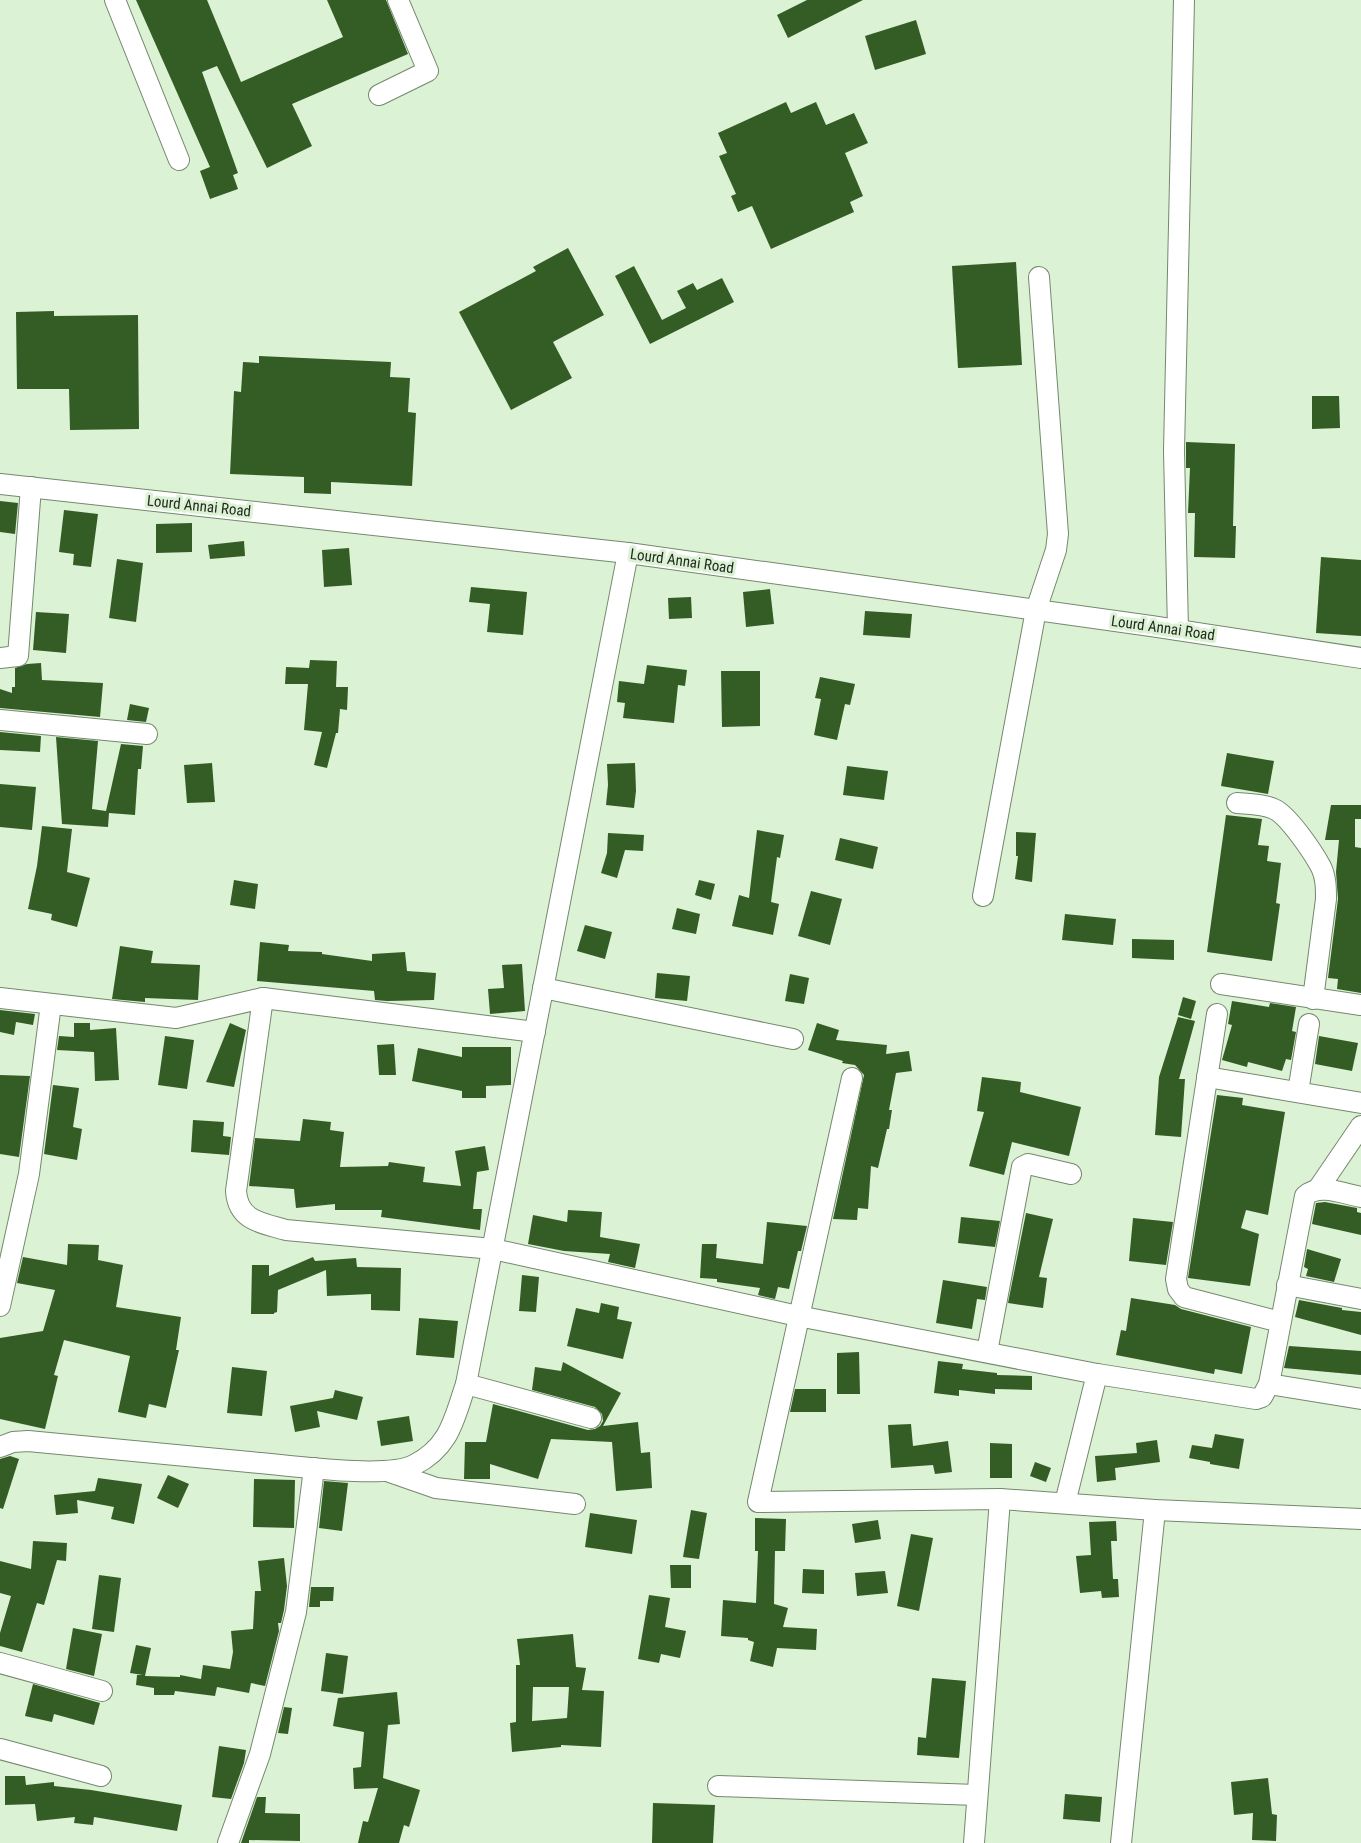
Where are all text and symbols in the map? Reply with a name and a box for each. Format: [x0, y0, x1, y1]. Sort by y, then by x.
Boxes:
street label: Lourd Annai Road [146, 492, 252, 520]
street label: Lourd Annai Road [629, 545, 735, 577]
street label: Lourd Annai Road [1110, 612, 1216, 644]

